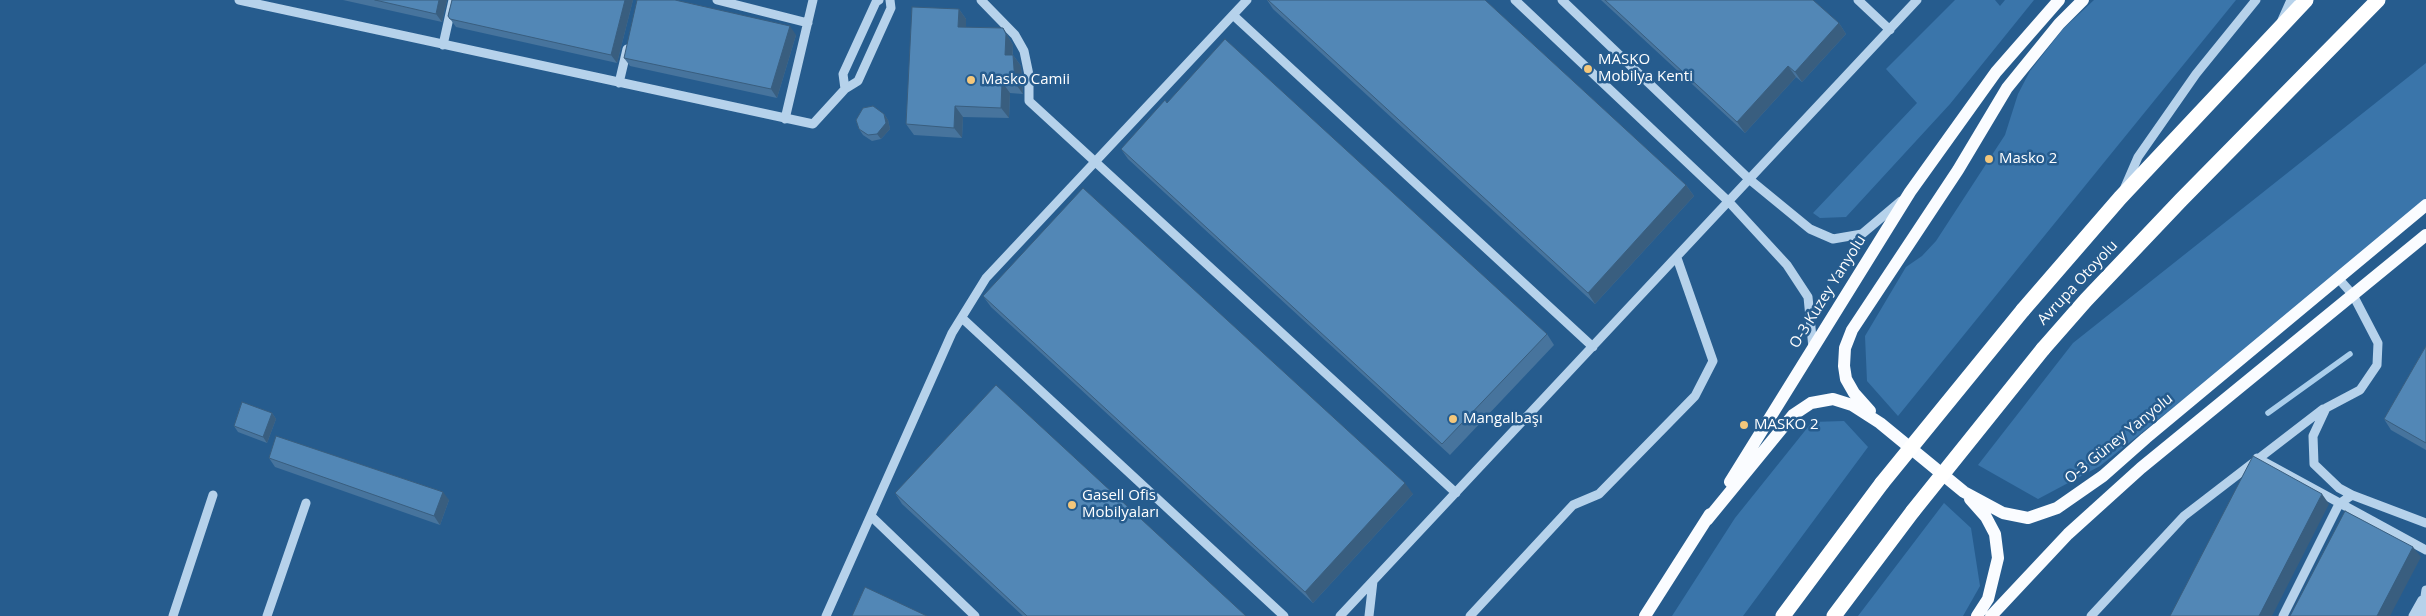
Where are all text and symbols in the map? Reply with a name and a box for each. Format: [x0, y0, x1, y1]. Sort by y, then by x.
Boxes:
place label: MASKO Mobilya Kenti [1598, 51, 1693, 86]
marker: MASKO Mobilya Kenti [1582, 63, 1594, 75]
place label: Masko Camii [981, 71, 1070, 89]
marker: Masko Camii [965, 74, 977, 86]
place label: Masko 2 [1999, 150, 2057, 168]
marker: Masko 2 [1983, 153, 1995, 165]
street label: O-3 Kuzey Yanyolu [1786, 232, 1870, 352]
street label: Avrupa Otoyolu [2034, 237, 2122, 329]
street label: O-3 Güney Yanyolu [2061, 390, 2177, 488]
place label: Mangalbaşı [1463, 410, 1543, 428]
marker: Mangalbaşı [1447, 413, 1459, 425]
place label: MASKO 2 [1754, 416, 1819, 434]
marker: MASKO 2 [1738, 419, 1750, 431]
place label: Gasell Ofis Mobilyaları [1082, 487, 1159, 522]
marker: Gasell Ofis Mobilyaları [1066, 499, 1078, 511]

